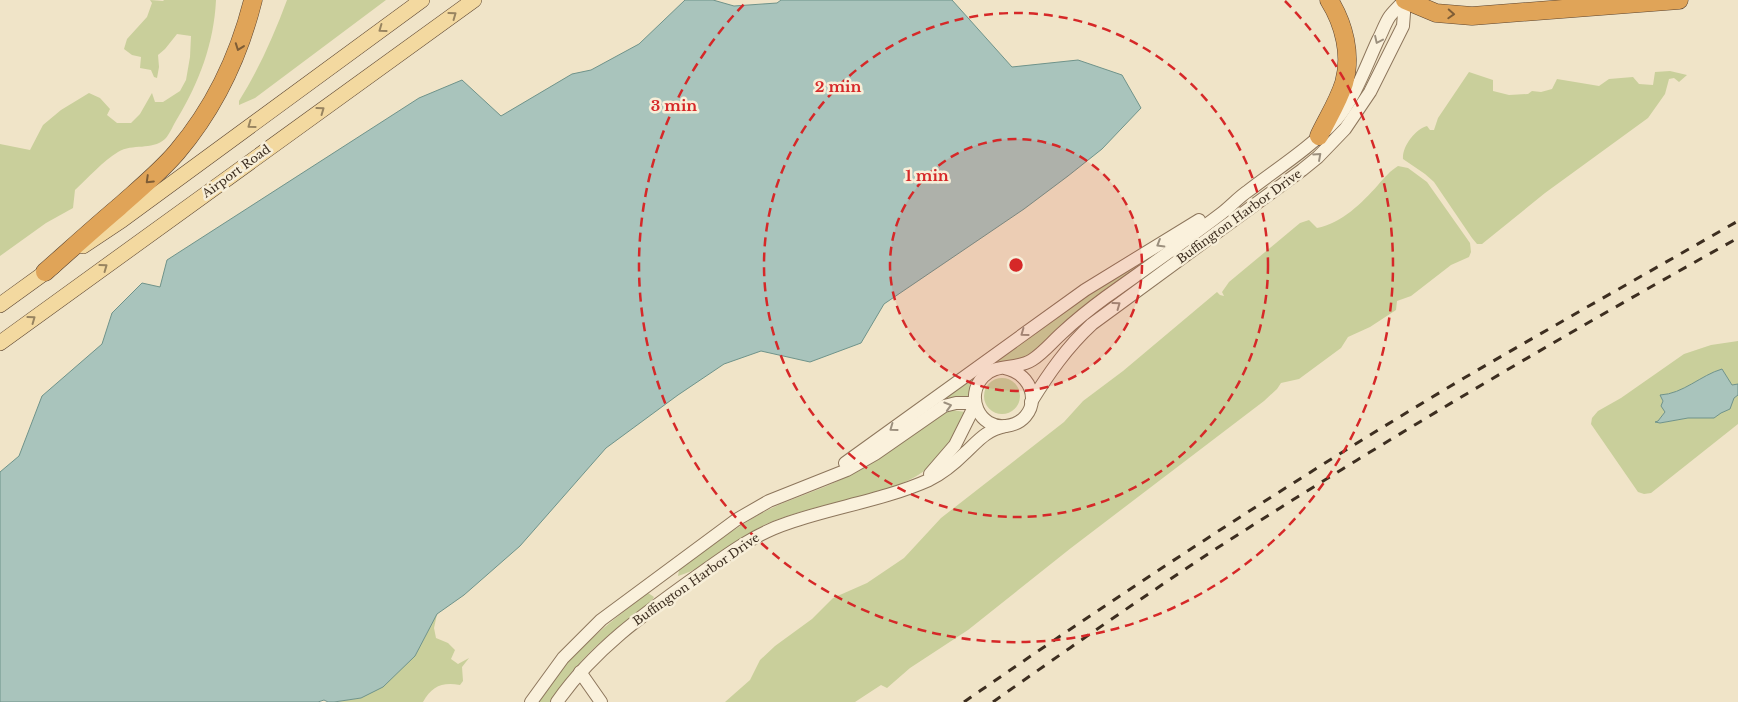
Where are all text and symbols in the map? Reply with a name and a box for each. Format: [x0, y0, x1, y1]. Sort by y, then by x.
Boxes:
one-way arrow [1448, 9, 1456, 20]
one-way arrow [447, 12, 457, 21]
one-way arrow [379, 23, 388, 32]
one-way arrow [1374, 35, 1385, 44]
one-way arrow [235, 42, 245, 50]
text: 2 min [815, 77, 861, 96]
text: 3 min [651, 96, 697, 115]
one-way arrow [315, 107, 325, 116]
one-way arrow [248, 119, 257, 128]
street label: Airport Road [198, 141, 273, 201]
one-way arrow [1313, 153, 1322, 162]
text: 1 min [905, 166, 949, 185]
street label: Buffington Harbor Drive [1174, 166, 1304, 266]
one-way arrow [146, 174, 155, 183]
one-way arrow [1156, 238, 1165, 247]
centre of rings [1007, 256, 1025, 274]
one-way arrow [98, 264, 108, 273]
one-way arrow [1111, 302, 1121, 311]
one-way arrow [26, 317, 35, 325]
one-way arrow [1020, 327, 1030, 336]
one-way arrow [943, 401, 952, 411]
one-way arrow [889, 422, 898, 432]
street label: Buffington Harbor Drive [630, 530, 762, 628]

